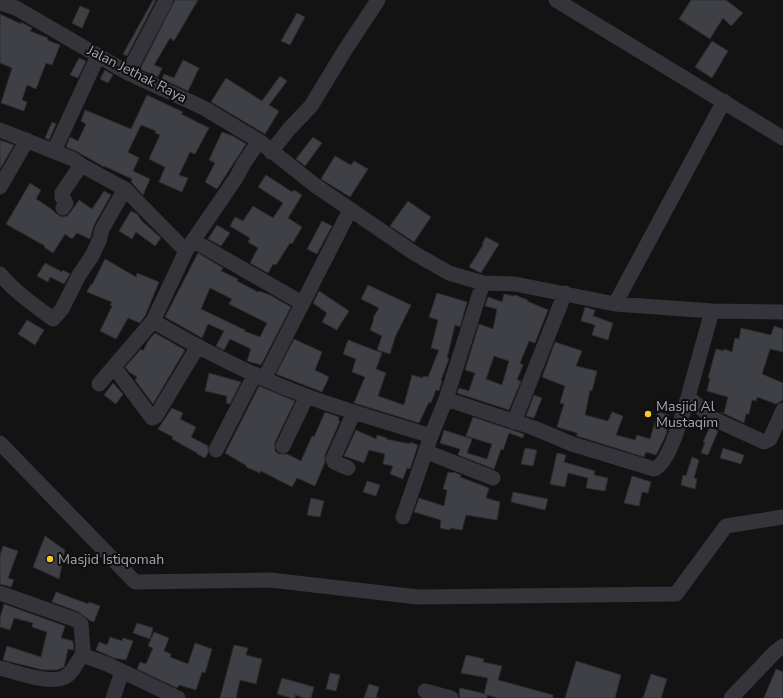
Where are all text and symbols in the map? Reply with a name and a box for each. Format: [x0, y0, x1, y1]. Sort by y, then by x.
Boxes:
street label: Jalan Jethak Raya [83, 40, 190, 107]
place label: Masjid Al Mustaqim [656, 397, 718, 432]
marker: Masjid Al Mustaqim [643, 409, 653, 419]
place label: Masjid Istiqomah [58, 550, 164, 569]
marker: Masjid Istiqomah [45, 554, 55, 564]

